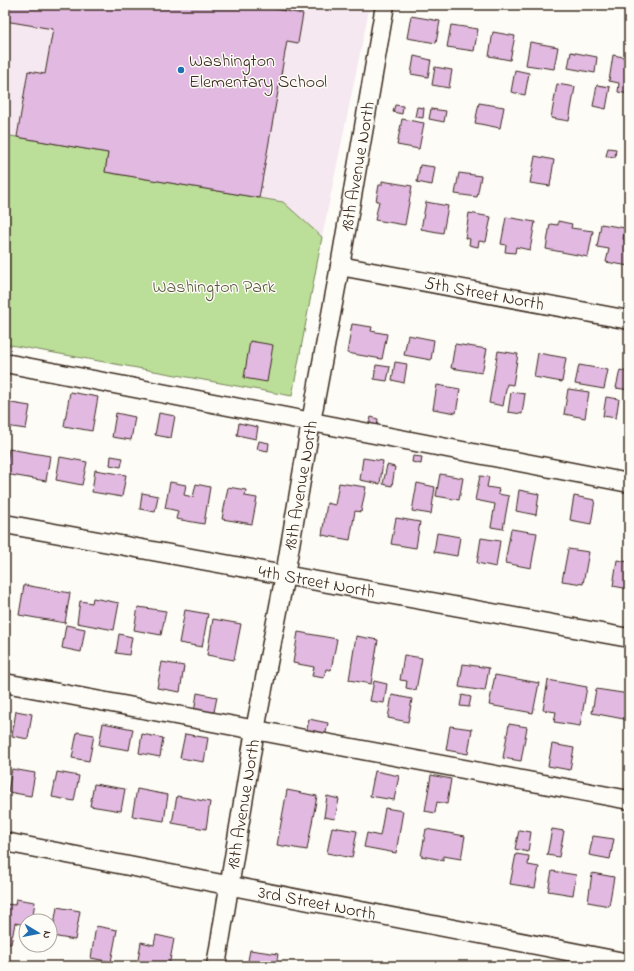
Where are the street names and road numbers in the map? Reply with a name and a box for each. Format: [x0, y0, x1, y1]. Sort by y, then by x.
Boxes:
street label: 18th Avenue North [335, 100, 383, 234]
street label: 5th Street North [422, 271, 546, 319]
street label: 18th Avenue North [278, 419, 326, 553]
street label: 4th Street North [256, 560, 377, 606]
street label: 18th Avenue North [221, 737, 268, 872]
street label: 3rd Street North [256, 880, 378, 929]

